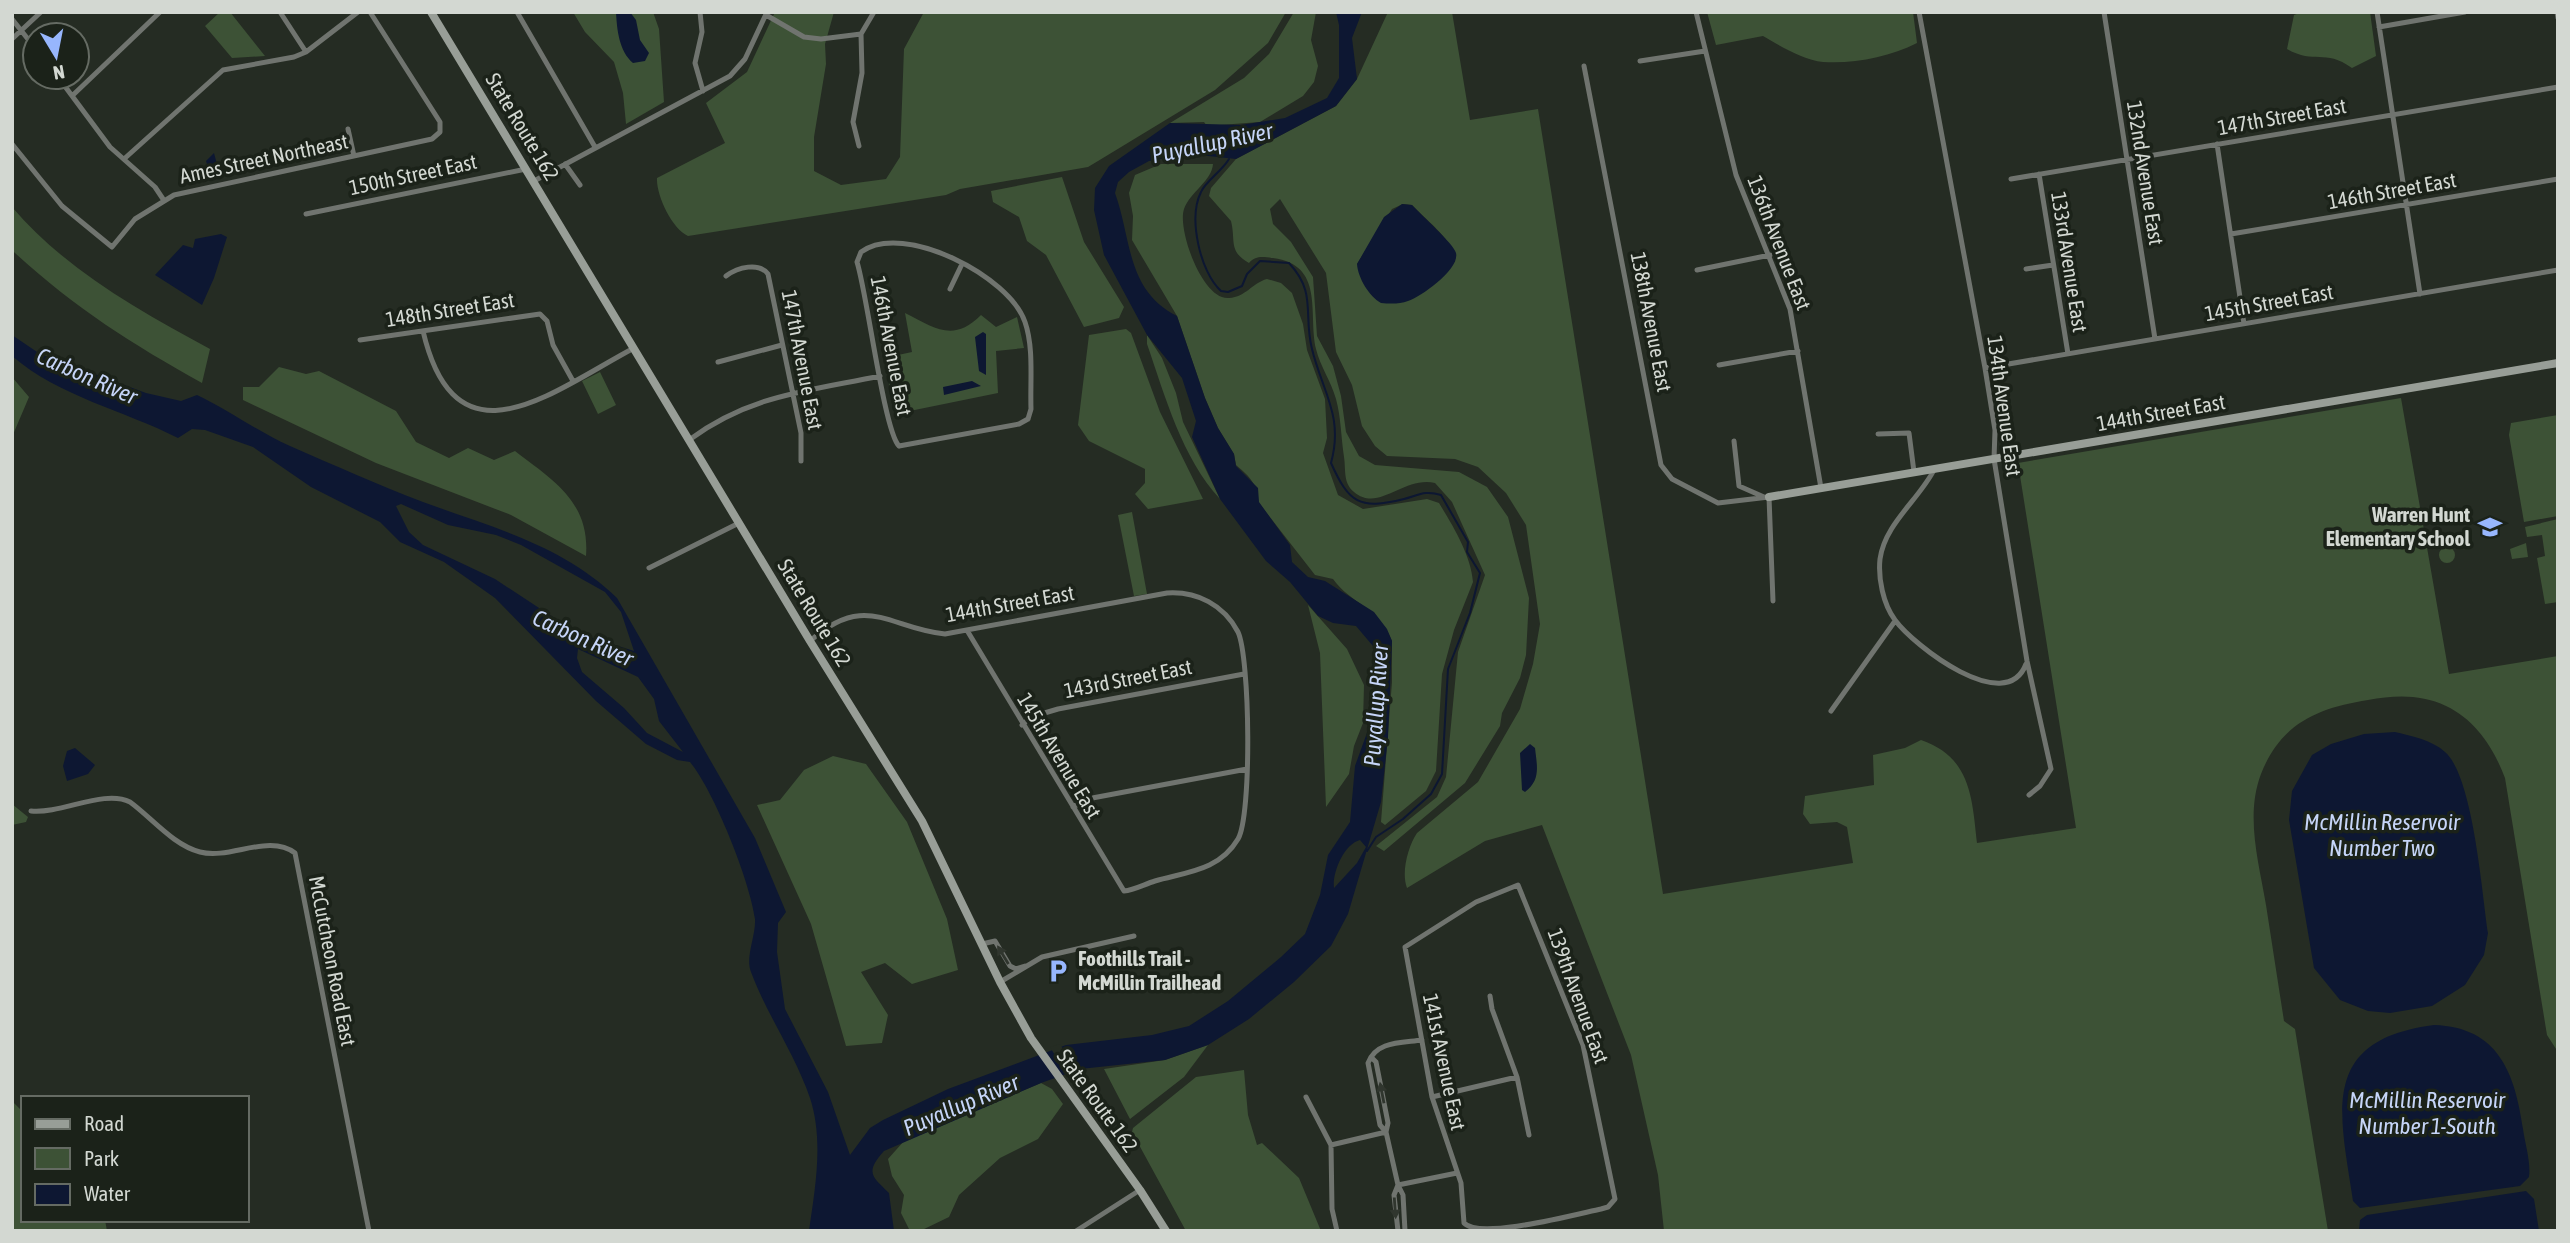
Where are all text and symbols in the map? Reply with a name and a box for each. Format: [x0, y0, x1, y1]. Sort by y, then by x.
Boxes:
north arrow [21, 21, 91, 91]
text: N [52, 61, 66, 85]
street label: State Route 162 [481, 68, 564, 185]
street label: 147th Street East [2216, 93, 2348, 139]
street label: 132nd Avenue East [2123, 99, 2169, 247]
water label: Puyallup River [1149, 117, 1276, 168]
street label: Ames Street Northeast [177, 128, 350, 188]
street label: 150th Street East [347, 149, 479, 199]
street label: 146th Street East [2326, 167, 2458, 213]
street label: 136th Avenue East [1743, 172, 1817, 313]
street label: 133rd Avenue East [2047, 190, 2093, 334]
street label: 138th Avenue East [1627, 250, 1677, 394]
street label: 146th Avenue East [867, 274, 917, 418]
street label: 145th Street East [2203, 279, 2335, 325]
street label: 148th Street East [384, 287, 516, 331]
street label: 147th Avenue East [778, 288, 828, 432]
street label: 134th Avenue East [1983, 334, 2027, 478]
water label: Carbon River [33, 342, 142, 410]
street label: 144th Street East [2095, 389, 2227, 435]
place label: Warren Hunt Elementary School [2326, 502, 2470, 550]
school or university icon: Warren Hunt Elementary School [2476, 513, 2504, 541]
street label: State Route 162 [773, 554, 856, 671]
street label: 144th Street East [944, 580, 1076, 626]
water label: Carbon River [529, 604, 638, 672]
water label: Puyallup River [1359, 642, 1393, 767]
street label: 143rd Street East [1062, 654, 1194, 702]
street label: 145th Avenue East [1013, 688, 1107, 822]
water label: McMillin Reservoir Number Two [2304, 809, 2461, 861]
street label: McCutcheon Road East [305, 874, 361, 1048]
street label: 139th Avenue East [1543, 925, 1614, 1066]
one-way arrow [997, 945, 1010, 964]
place label: Foothills Trail - McMillin Trailhead [1078, 946, 1221, 994]
parking icon: Foothills Trail - McMillin Trailhead [1044, 957, 1072, 985]
street label: 141st Avenue East [1419, 991, 1471, 1132]
street label: State Route 162 [1052, 1044, 1143, 1157]
water label: Puyallup River [899, 1069, 1024, 1141]
one-way arrow [1376, 1082, 1387, 1104]
water label: McMillin Reservoir Number 1-South [2349, 1087, 2506, 1139]
legend [21, 1096, 248, 1222]
text: Road [84, 1111, 124, 1135]
text: Park [84, 1146, 119, 1170]
text: Water [84, 1181, 131, 1205]
one-way arrow [1390, 1198, 1401, 1220]

